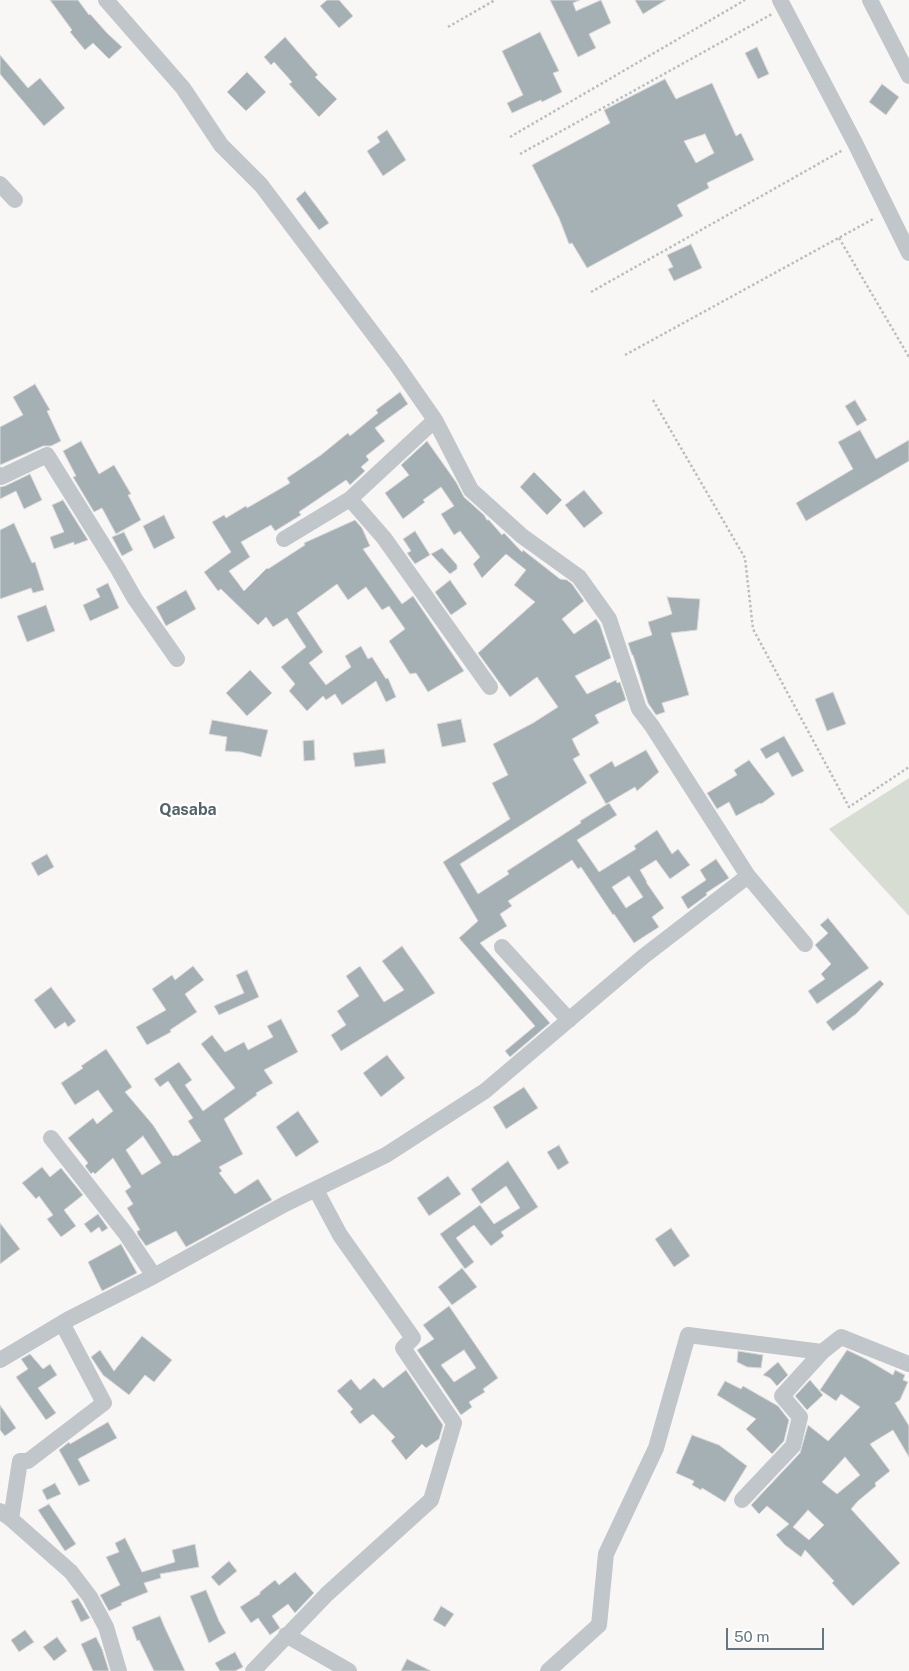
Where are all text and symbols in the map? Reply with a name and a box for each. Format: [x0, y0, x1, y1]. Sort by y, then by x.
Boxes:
district label: Qasaba [159, 800, 217, 820]
scale bar [729, 1618, 826, 1650]
text: 50 m [734, 1628, 769, 1645]

